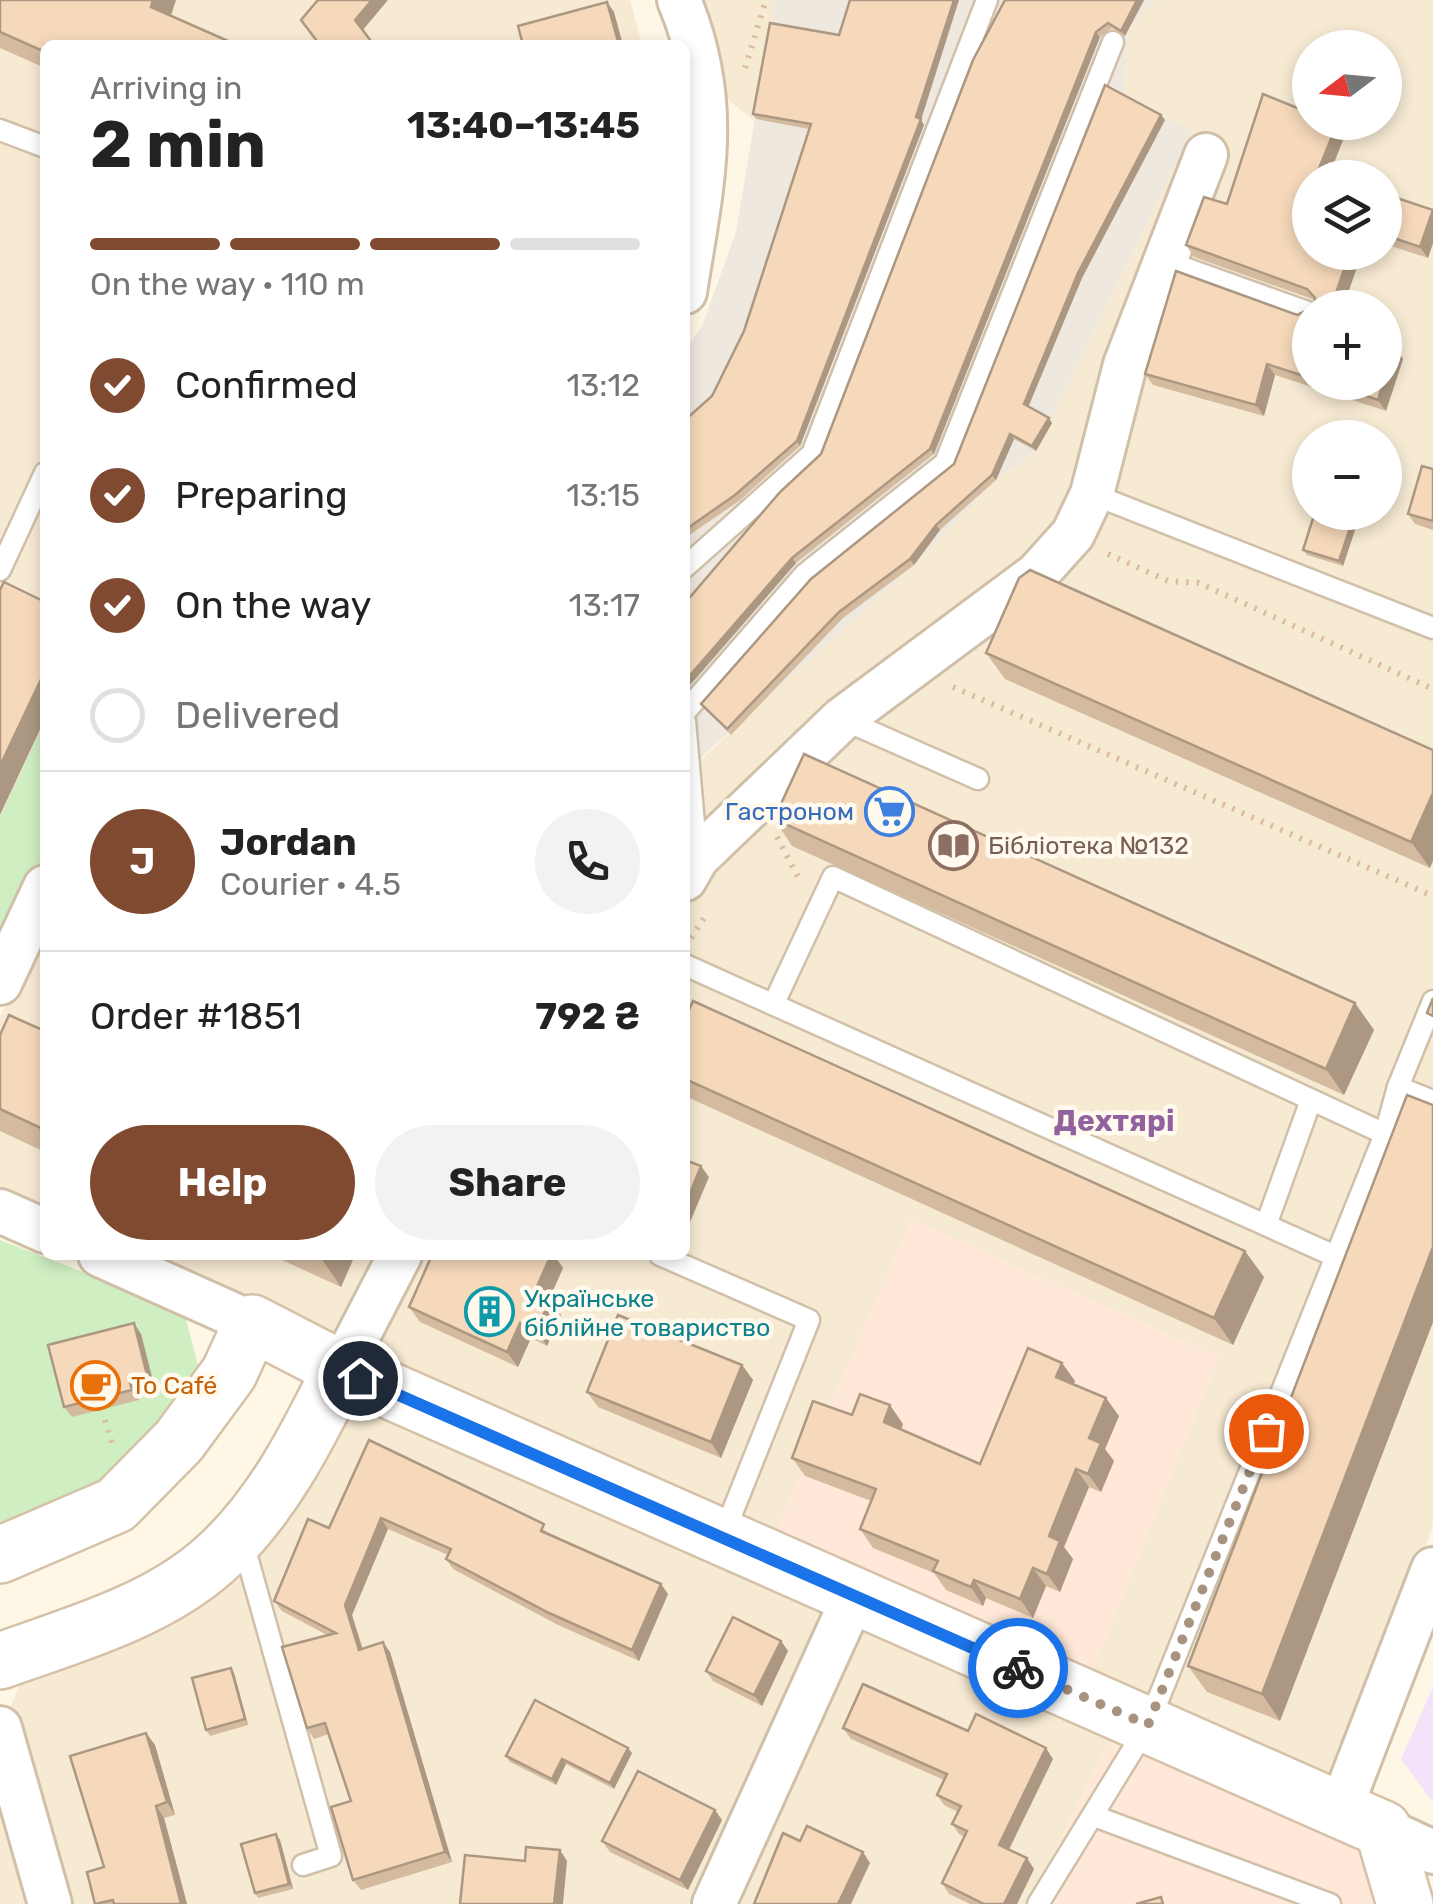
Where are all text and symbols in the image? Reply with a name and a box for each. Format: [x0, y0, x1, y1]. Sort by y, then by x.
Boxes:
north arrow [1292, 30, 1402, 140]
map controls [1292, 30, 1402, 530]
text: Arriving in [90, 69, 242, 107]
text: 13:40–13:45 [407, 102, 640, 148]
text: 2 min [90, 106, 266, 183]
button: layers [1292, 160, 1402, 270]
text: On the way · 110 m [90, 265, 365, 303]
button: + [1292, 290, 1402, 400]
icon: check [90, 358, 145, 413]
text: Confirmed [175, 362, 358, 408]
text: 13:12 [566, 366, 640, 404]
button: − [1292, 420, 1402, 530]
icon: check [90, 468, 145, 523]
text: Preparing [175, 472, 348, 518]
text: 13:15 [566, 476, 640, 514]
icon: check [90, 578, 145, 633]
text: On the way [175, 582, 371, 628]
text: 13:17 [569, 586, 640, 624]
text: Delivered [175, 692, 340, 738]
supermarket icon: Гастроном [863, 785, 915, 837]
place label: Гастроном [725, 797, 854, 826]
button: phone [535, 809, 640, 914]
text: Jordan [220, 819, 357, 865]
library icon: Бібліотека №132 [927, 819, 979, 871]
place label: Бібліотека №132 [988, 831, 1189, 860]
text: J [130, 838, 155, 884]
text: Courier · 4.5 [220, 865, 401, 903]
text: Order #1851 [90, 993, 302, 1039]
text: 792 ₴ [535, 993, 640, 1039]
district label: Дехтярі [1054, 1103, 1175, 1139]
button: Help [90, 1125, 355, 1240]
button: Share [375, 1125, 640, 1240]
place label: Українське біблійне товариство [524, 1284, 770, 1342]
building icon: Українське біблійне товариство [463, 1286, 515, 1338]
pin [318, 1336, 403, 1421]
icon: home [333, 1351, 388, 1406]
cafe icon: To Café [70, 1359, 122, 1411]
place label: To Café [131, 1371, 217, 1400]
pin [1224, 1389, 1309, 1474]
icon: bag [1239, 1404, 1294, 1459]
courier [968, 1618, 1068, 1718]
icon: bike [991, 1641, 1046, 1696]

